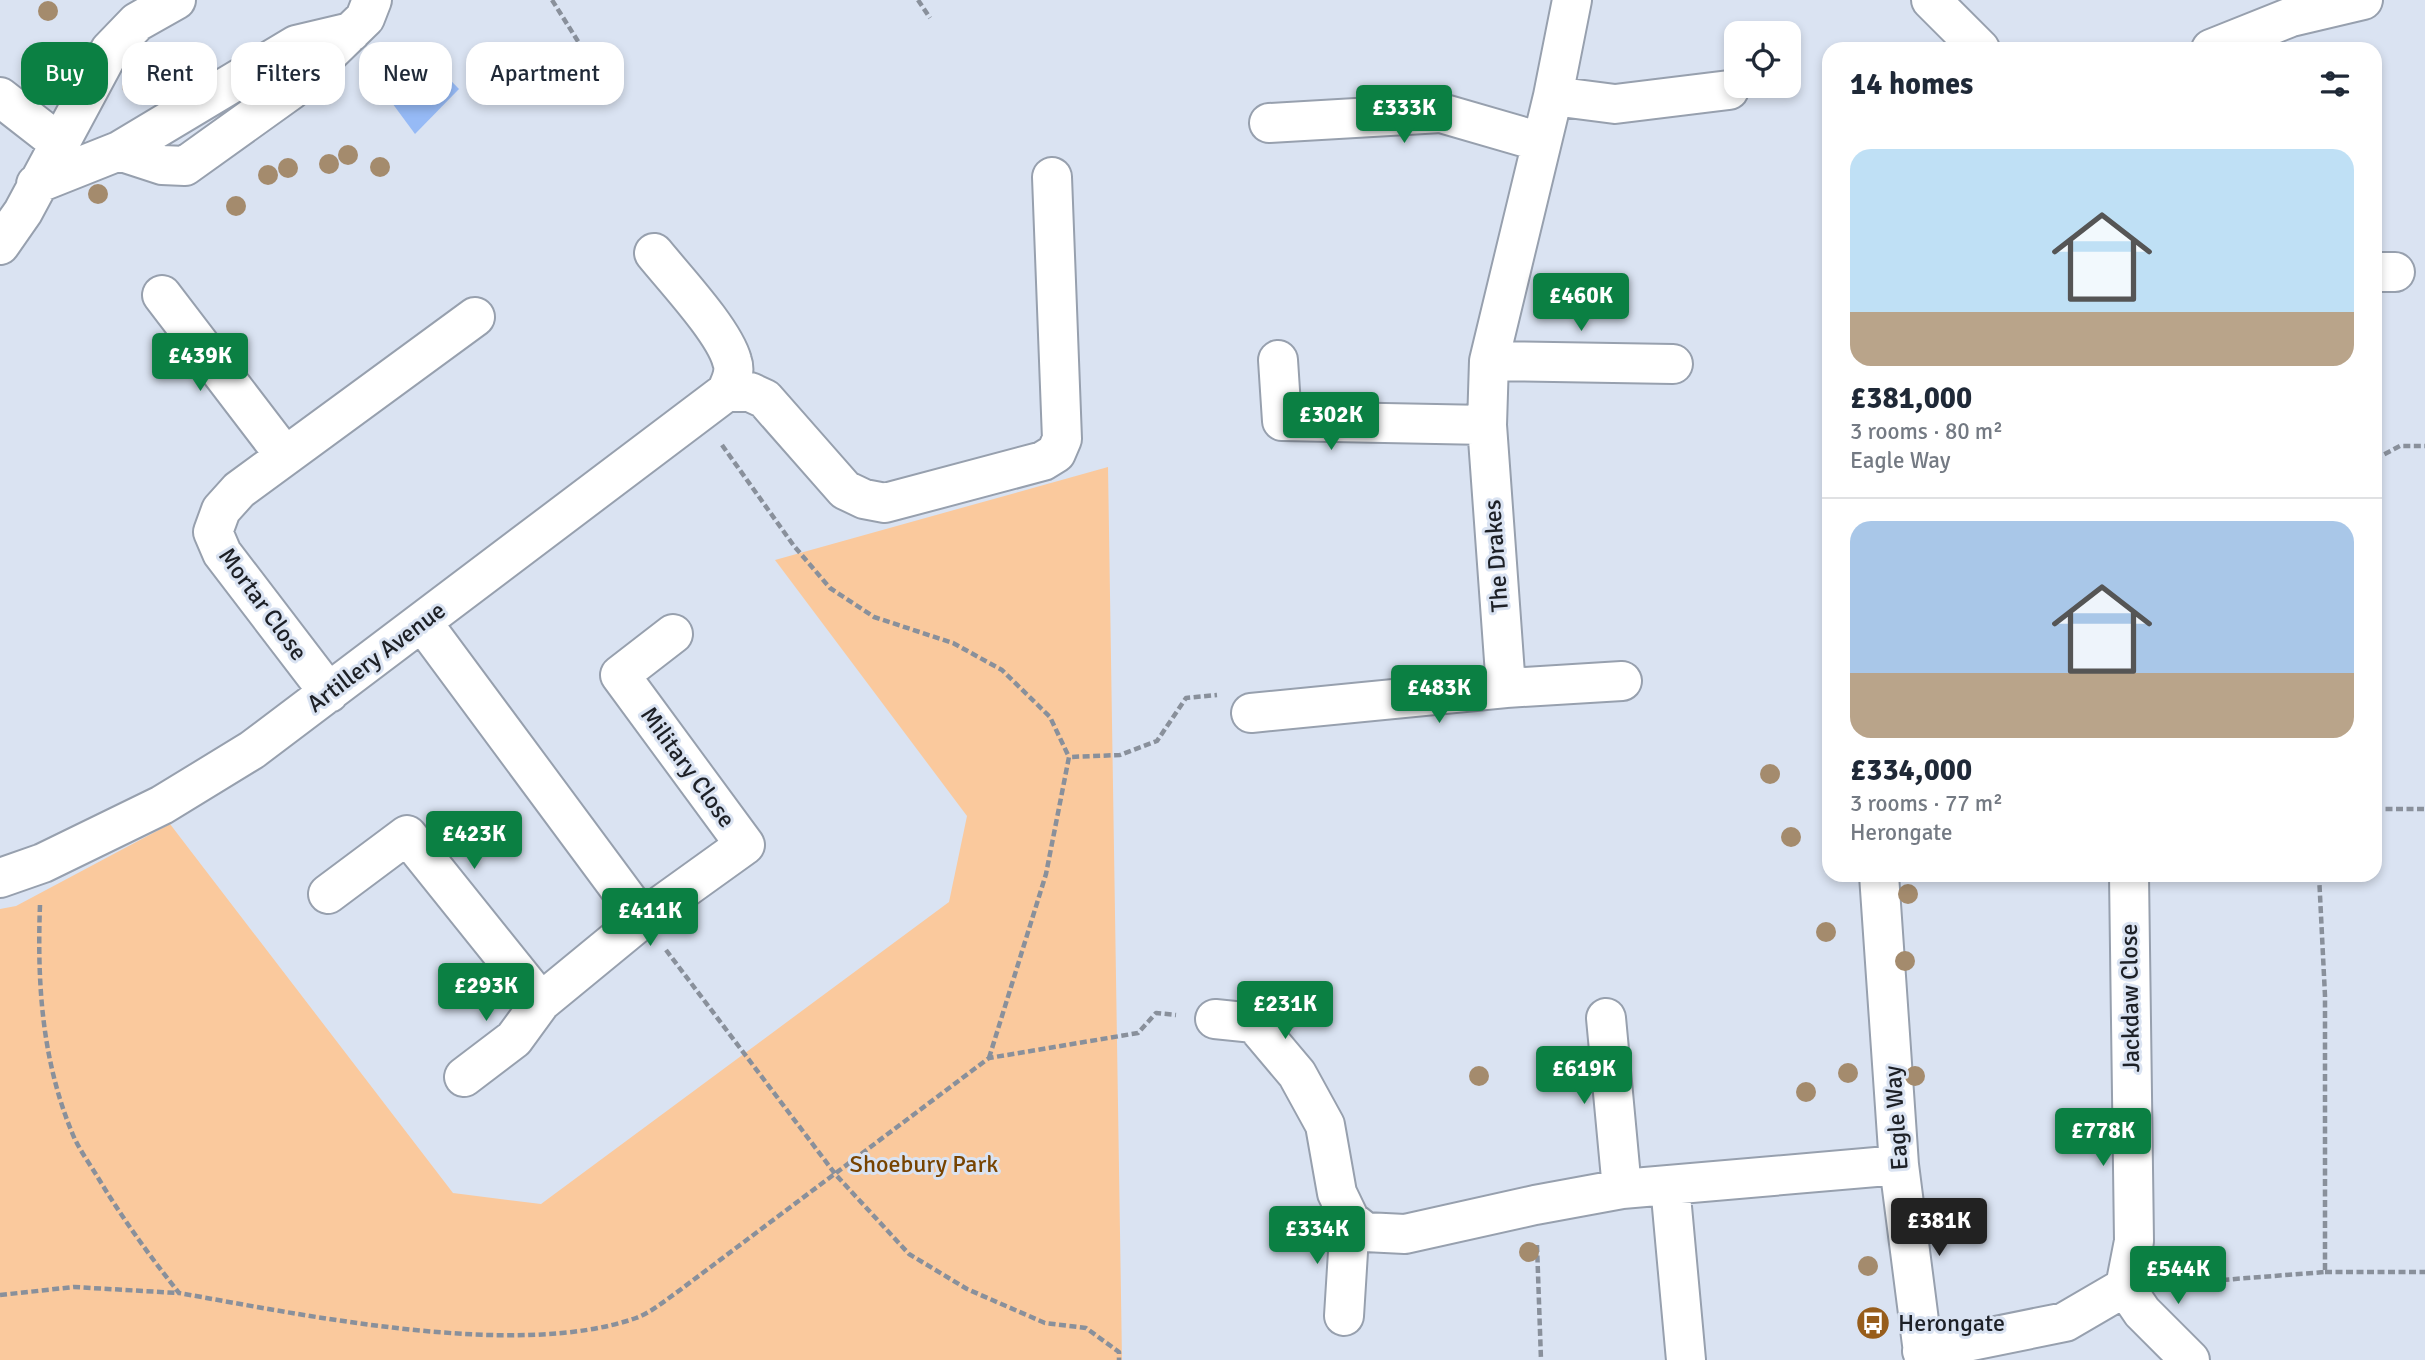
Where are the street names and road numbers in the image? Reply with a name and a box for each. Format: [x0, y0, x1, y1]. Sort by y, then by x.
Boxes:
street label: The Drakes [1477, 499, 1515, 613]
street label: Mortar Close [212, 542, 314, 666]
street label: Artillery Avenue [301, 595, 451, 719]
street label: Military Close [634, 701, 742, 833]
street label: Jackdaw Close [2114, 923, 2146, 1073]
street label: Eagle Way [1877, 1065, 1915, 1171]

